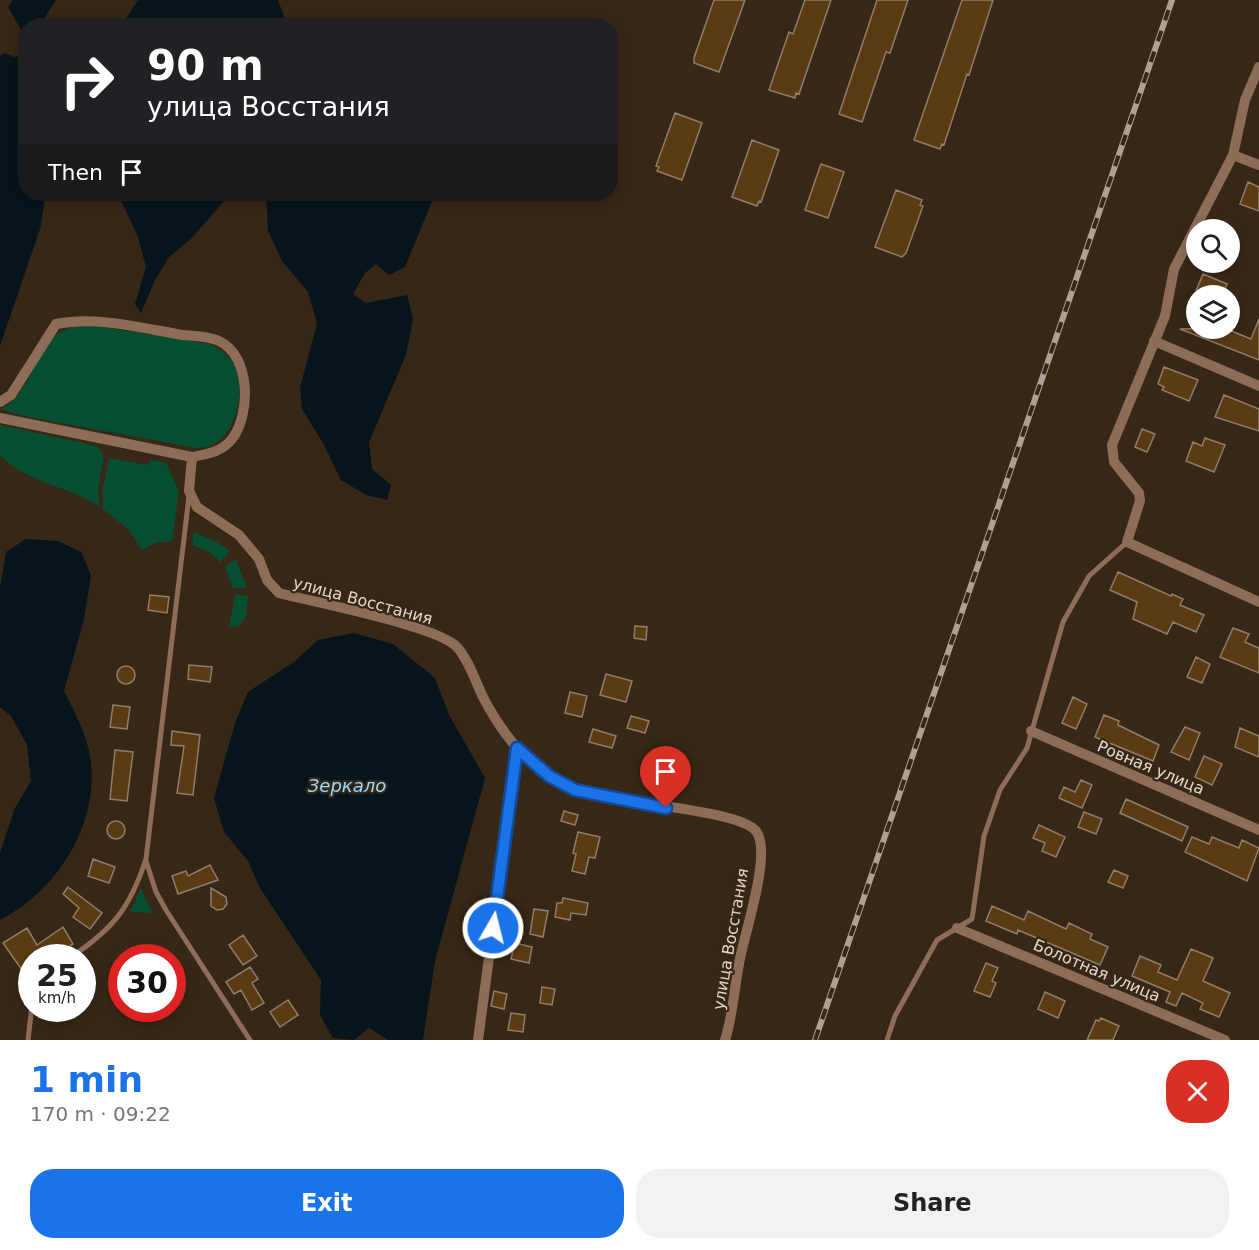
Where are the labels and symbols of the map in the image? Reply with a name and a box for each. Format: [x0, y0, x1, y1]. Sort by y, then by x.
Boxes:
street label: улица Восстания [291, 573, 435, 628]
street label: Ровная улица [1094, 736, 1207, 799]
pin [640, 746, 691, 808]
water label: Зеркало [308, 775, 386, 796]
street label: улица Восстания [709, 867, 752, 1012]
position arrow [461, 896, 525, 960]
street label: Болотная улица [1031, 935, 1163, 1006]
speed limit sign: 30 [108, 944, 186, 1022]

